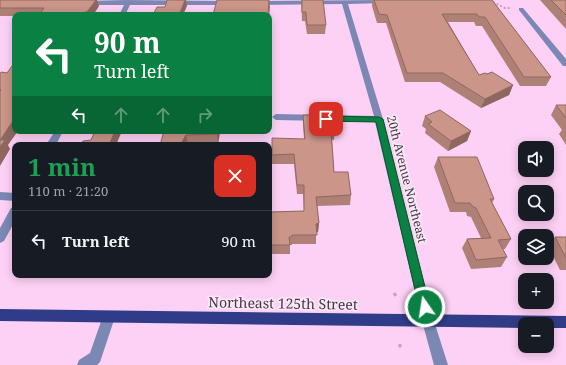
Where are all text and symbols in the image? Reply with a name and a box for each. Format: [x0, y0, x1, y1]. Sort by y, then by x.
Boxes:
text: 90 m [94, 23, 161, 61]
icon: left [28, 28, 80, 80]
text: Turn left [94, 59, 169, 83]
pin [309, 102, 343, 136]
icon: left [68, 104, 90, 126]
icon: ahead [110, 104, 132, 126]
icon: ahead [152, 104, 174, 126]
icon: right [194, 104, 216, 126]
icon: arrive [315, 108, 337, 130]
street label: 20th Avenue Northeast [383, 113, 431, 245]
map controls [518, 141, 554, 353]
button: sound [518, 141, 554, 177]
text: 1 min [28, 150, 96, 183]
button: close [214, 155, 256, 197]
text: 110 m · 21:20 [28, 182, 108, 200]
button: search [518, 185, 554, 221]
button: layers [518, 229, 554, 265]
icon: left [28, 230, 50, 252]
text: Turn left [62, 231, 130, 251]
text: 90 m [221, 231, 256, 251]
button: + [518, 273, 554, 309]
position arrow [404, 286, 446, 328]
street label: Northeast 125th Street [208, 292, 358, 314]
button: − [518, 317, 554, 353]

